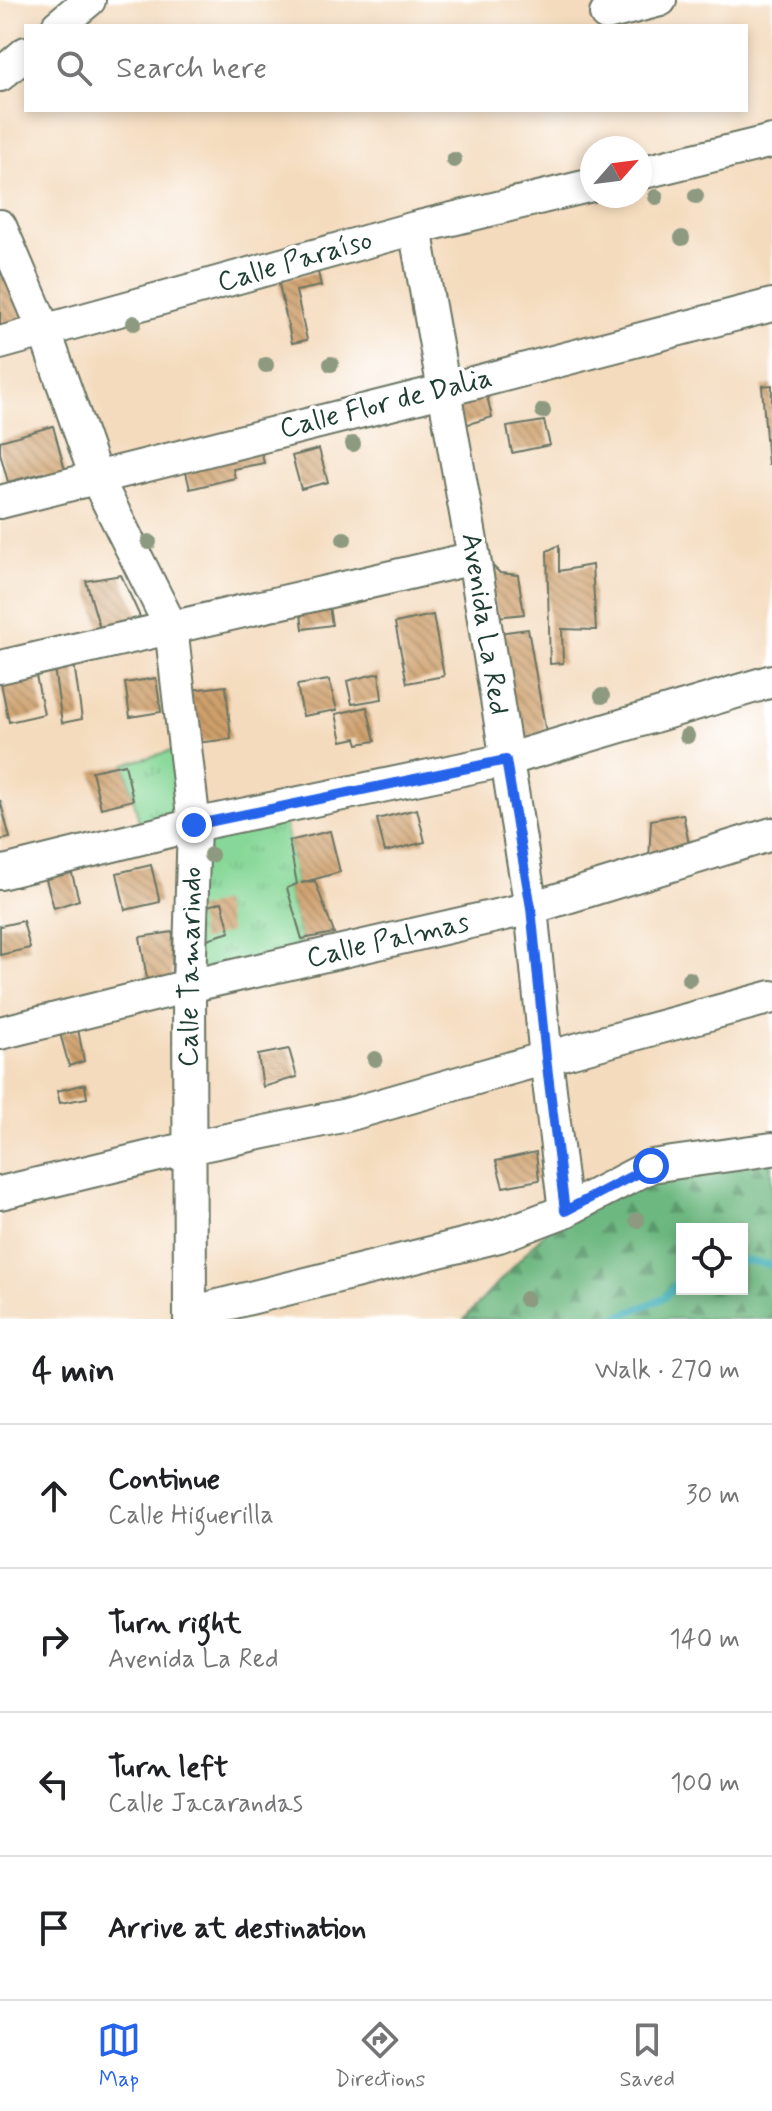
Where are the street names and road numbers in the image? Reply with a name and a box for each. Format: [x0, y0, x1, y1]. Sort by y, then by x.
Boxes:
street label: Calle Paraíso [213, 222, 377, 302]
street label: Calle Flor de Dalia [276, 360, 496, 448]
street label: Avenida La Red [451, 530, 517, 718]
street label: Calle Tamarindo [171, 866, 211, 1068]
street label: Calle Palmas [303, 904, 473, 978]

